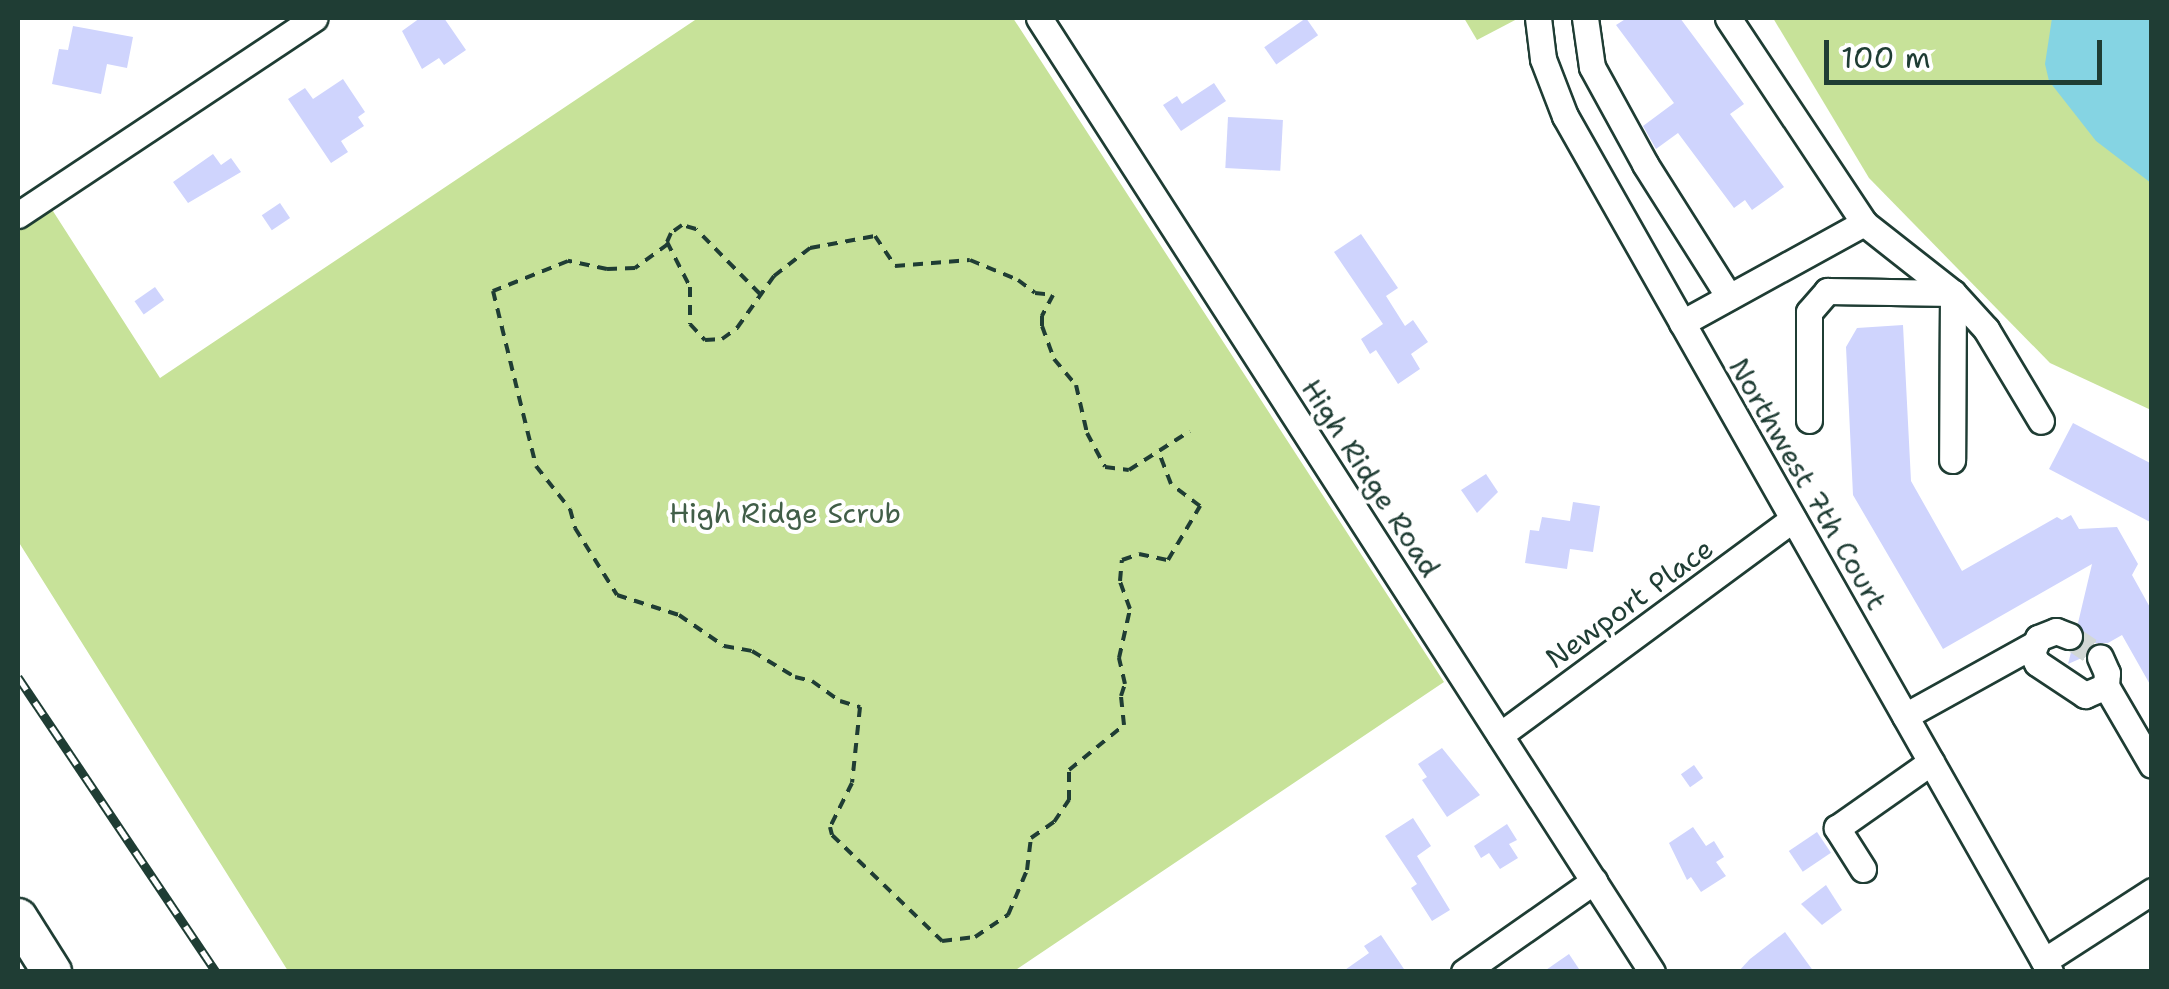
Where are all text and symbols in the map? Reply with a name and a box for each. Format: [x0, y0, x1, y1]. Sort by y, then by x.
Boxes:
scale bar [1829, 20, 2106, 82]
text: 100 m [1841, 37, 1931, 78]
street label: Northwest 7th Court [1722, 352, 1894, 616]
street label: High Ridge Road [1295, 373, 1447, 583]
park label: High Ridge Scrub [669, 496, 901, 530]
street label: Newport Place [1539, 531, 1719, 675]

